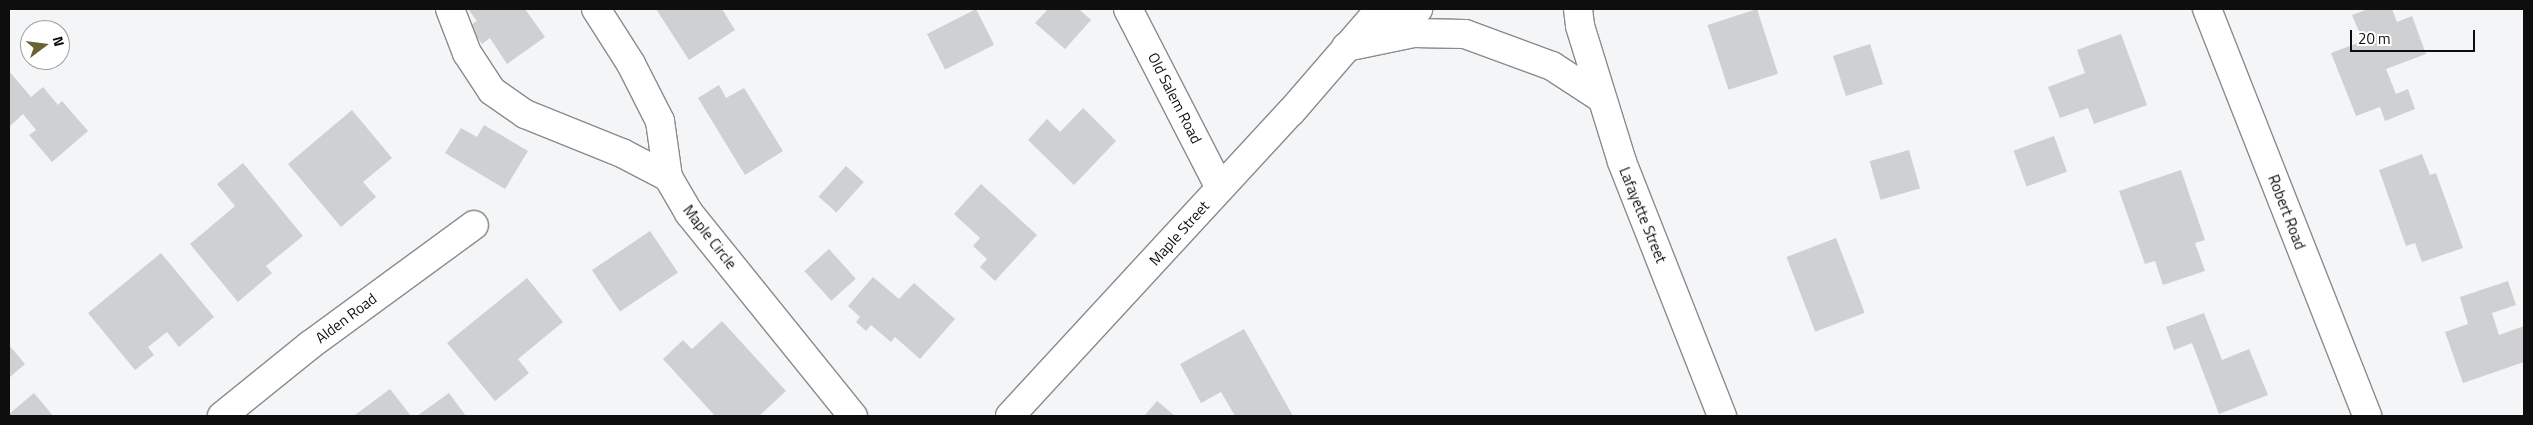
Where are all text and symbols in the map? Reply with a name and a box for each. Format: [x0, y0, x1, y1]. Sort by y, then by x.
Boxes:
north arrow [20, 20, 70, 70]
scale bar [2353, 20, 2478, 52]
text: 20 m [2358, 27, 2391, 50]
text: N [48, 34, 70, 49]
street label: Old Salem Road [1144, 50, 1206, 146]
street label: Lafayette Street [1616, 164, 1670, 266]
street label: Robert Road [2264, 172, 2310, 252]
street label: Maple Street [1145, 197, 1213, 269]
street label: Maple Circle [679, 201, 741, 273]
street label: Alden Road [312, 289, 380, 347]

